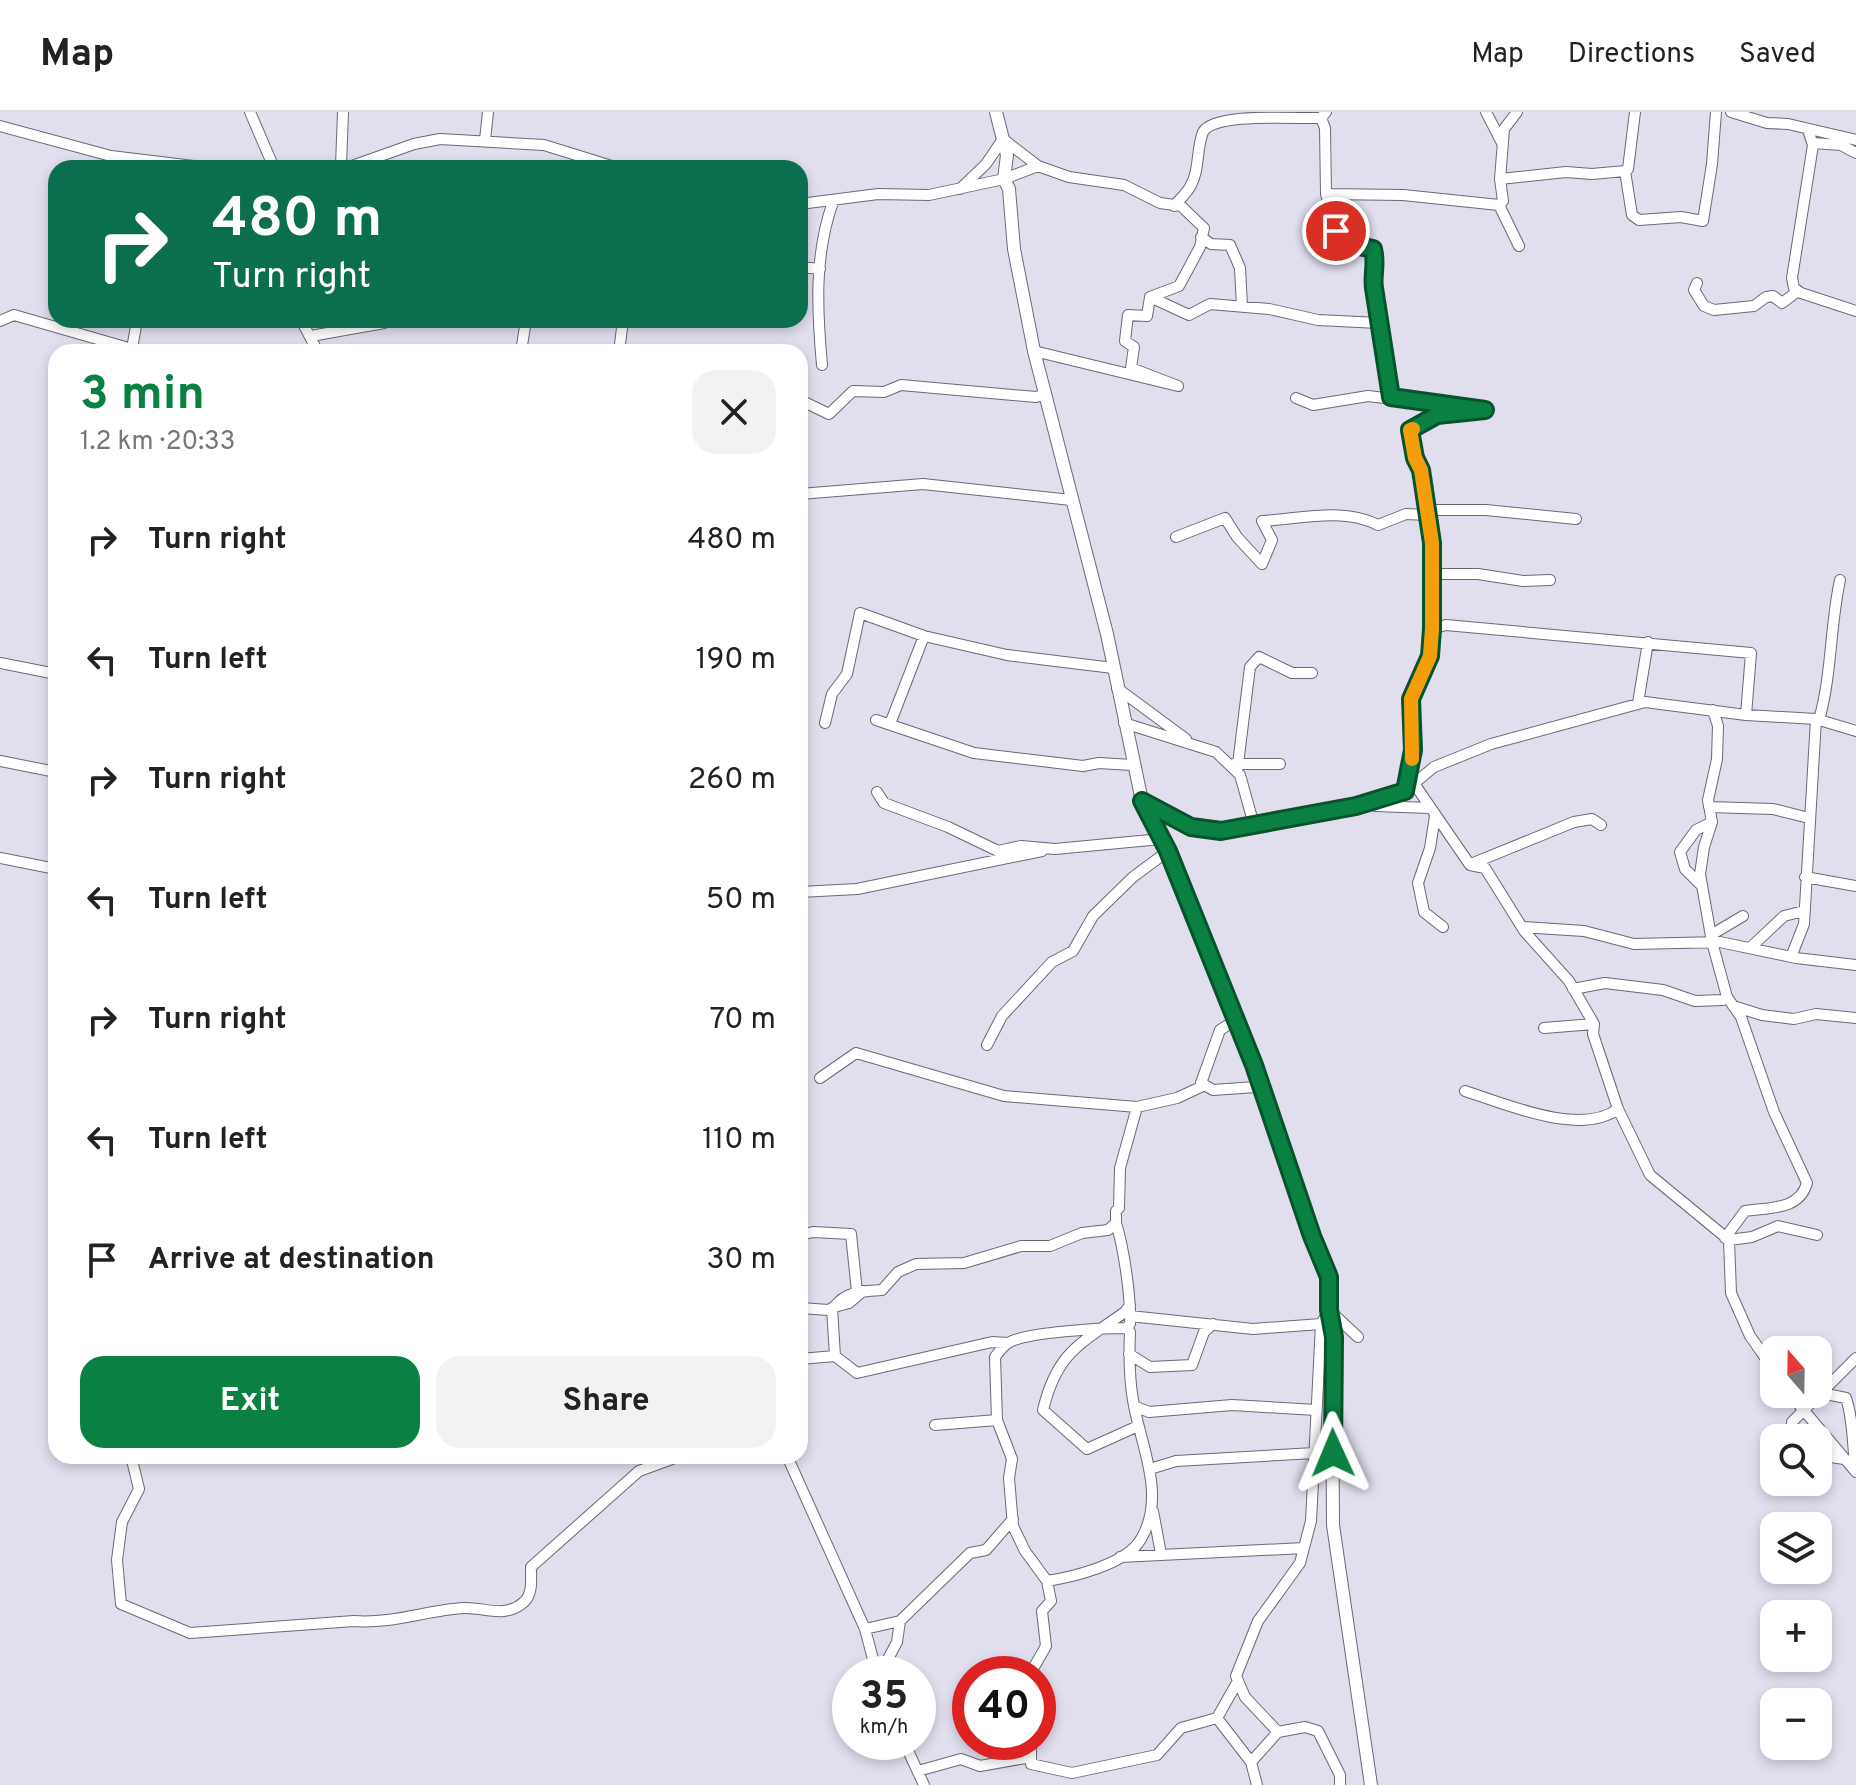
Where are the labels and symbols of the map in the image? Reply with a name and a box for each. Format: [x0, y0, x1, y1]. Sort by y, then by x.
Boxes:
pin [1302, 197, 1370, 265]
north arrow [1760, 1336, 1832, 1408]
position arrow [1291, 1411, 1375, 1495]
speed limit sign: 40 [952, 1656, 1056, 1760]

